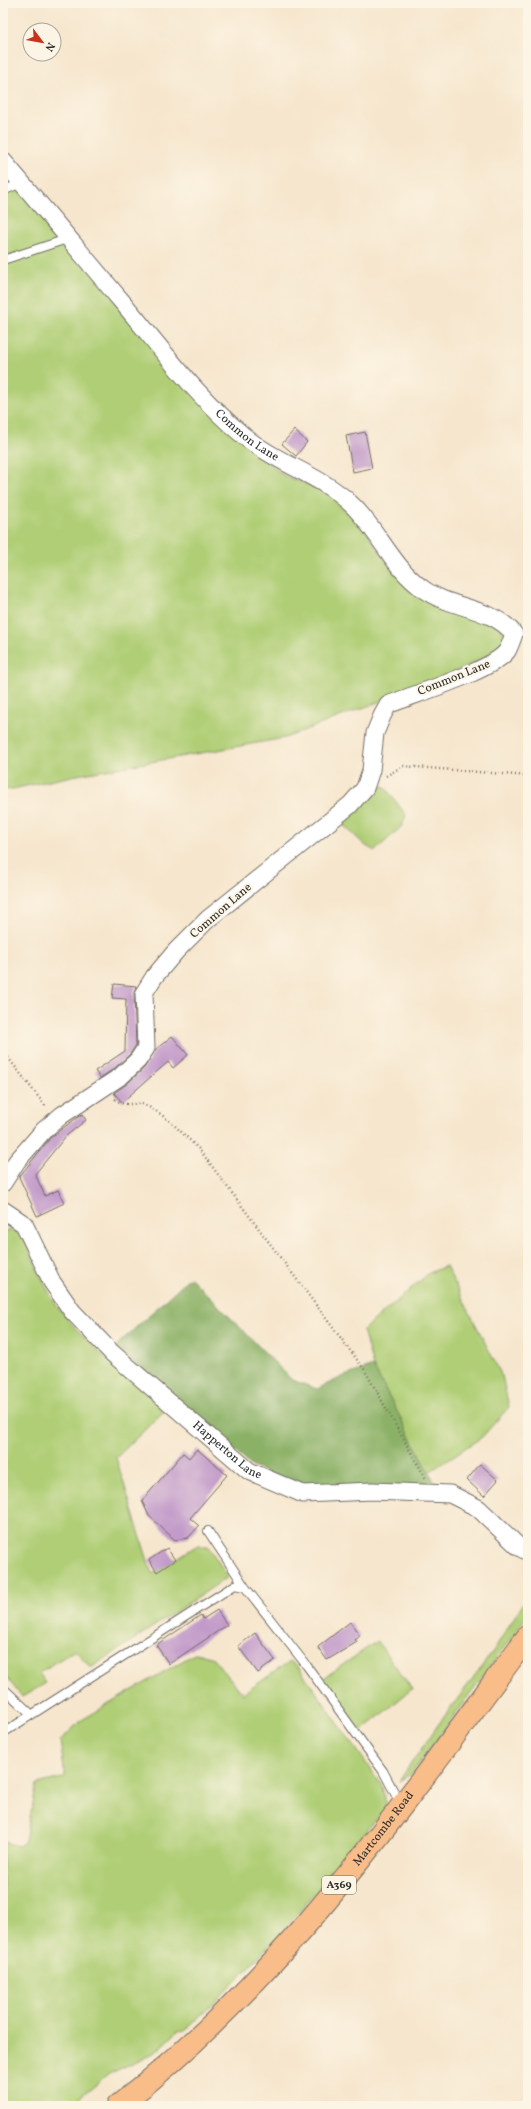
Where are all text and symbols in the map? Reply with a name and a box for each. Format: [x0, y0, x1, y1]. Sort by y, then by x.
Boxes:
north arrow [22, 22, 62, 62]
text: N [41, 39, 58, 54]
street label: Common Lane [211, 406, 282, 466]
street label: Common Lane [415, 656, 493, 700]
street label: Common Lane [187, 880, 256, 942]
street label: Happerton Lane [189, 1418, 264, 1484]
street label: Martcombe Road [350, 1788, 418, 1870]
road number: A369 [322, 1876, 356, 1894]

